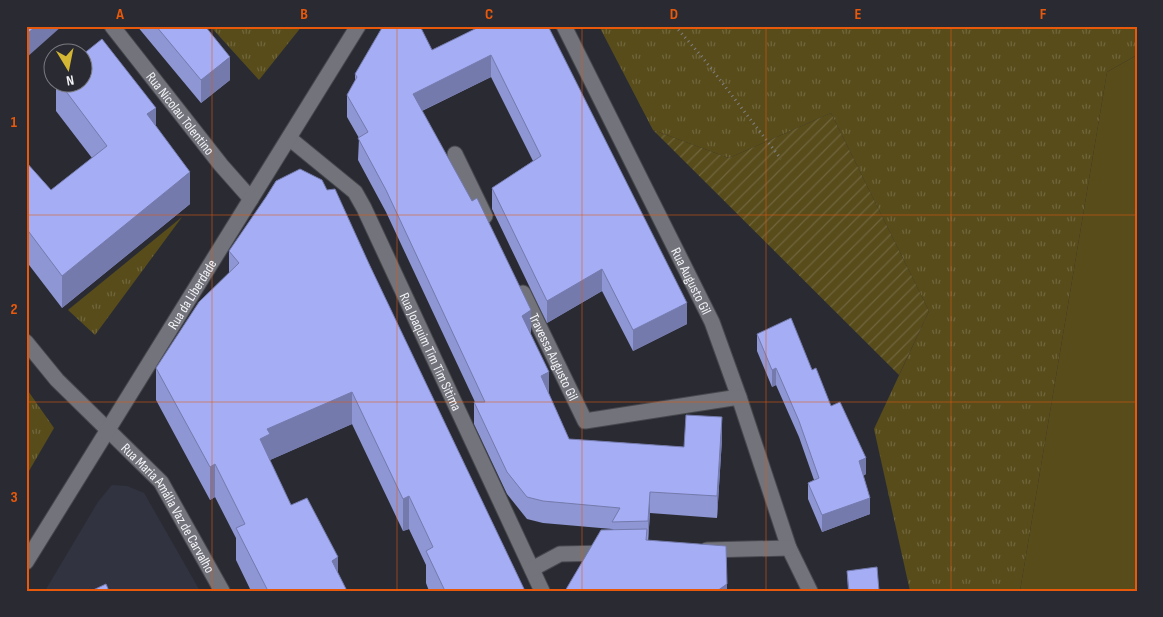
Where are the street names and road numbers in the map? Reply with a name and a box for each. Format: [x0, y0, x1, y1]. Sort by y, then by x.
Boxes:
street label: Rua Nicolau Tolentino [143, 68, 218, 158]
street label: Rua Augusto Gil [668, 245, 715, 317]
street label: Rua da Liberdade [164, 256, 220, 332]
street label: Rua Joaquim Tim Tim Sitima [396, 290, 466, 413]
street label: Travessa Augusto Gil [526, 310, 582, 403]
street label: Rua Maria Amália Vaz de Carvalho [118, 439, 219, 576]

